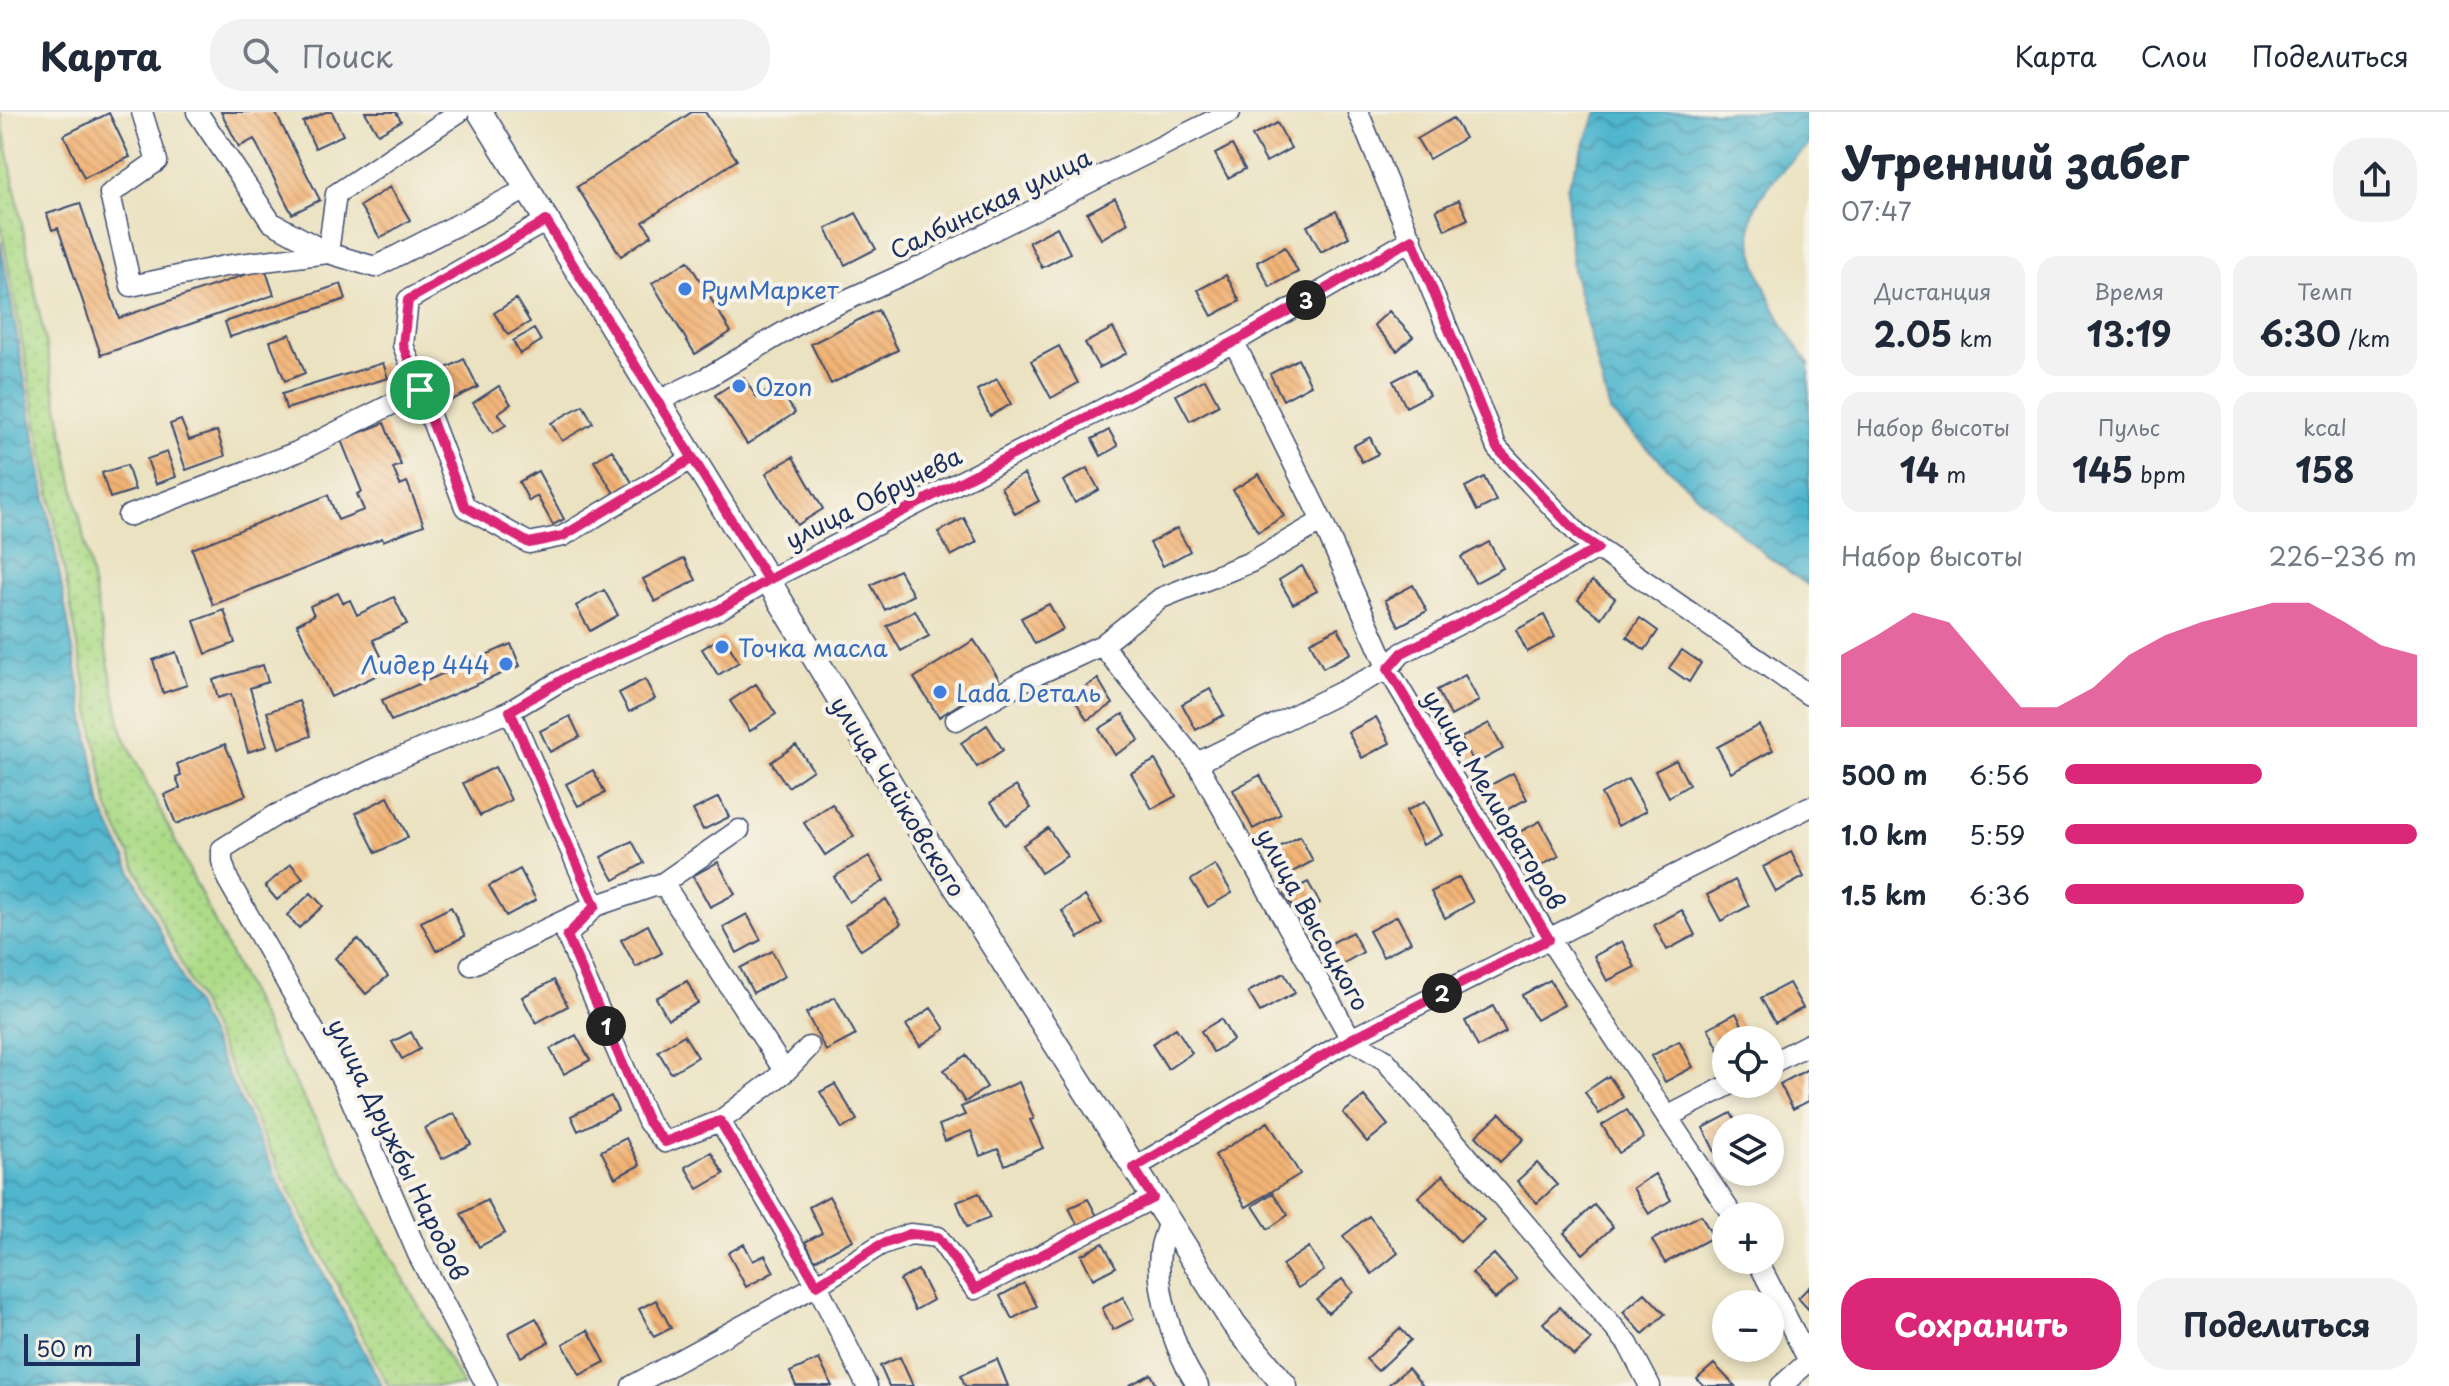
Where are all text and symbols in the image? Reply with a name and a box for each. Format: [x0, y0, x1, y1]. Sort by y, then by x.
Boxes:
search box [210, 19, 770, 91]
text: Карта [40, 27, 162, 84]
icon: search [238, 33, 282, 77]
text: Поиск [302, 33, 393, 78]
text: Карта [2014, 34, 2097, 77]
text: Слои [2141, 34, 2208, 77]
text: Поделиться [2252, 34, 2409, 77]
text: Утренний забег [1841, 128, 2189, 194]
button: share [2333, 138, 2417, 222]
street label: Салбинская улица [883, 139, 1097, 267]
text: 07:47 [1841, 191, 1912, 230]
place label: РумМаркет [701, 271, 839, 307]
text: Дистанция [1875, 274, 1991, 307]
text: Время [2094, 274, 2164, 307]
text: Темп [2297, 274, 2353, 307]
marker: РумМаркет [676, 280, 694, 298]
pin: 3 [1286, 280, 1326, 320]
text: 3 [1299, 283, 1313, 316]
text: 2.05 [1874, 307, 1952, 359]
text: 13:19 [2086, 307, 2172, 359]
text: 6:30 [2260, 307, 2341, 359]
text: km [1952, 321, 1992, 354]
text: /km [2341, 321, 2390, 354]
pin [386, 356, 454, 424]
icon: arrive [398, 368, 442, 412]
place label: Ozon [755, 368, 812, 404]
marker: Ozon [730, 377, 748, 395]
text: Набор высоты [1856, 410, 2010, 443]
text: Пульс [2098, 410, 2160, 443]
text: kcal [2303, 410, 2347, 443]
street label: улица Обручева [778, 437, 968, 557]
text: 14 [1900, 443, 1939, 495]
text: 145 [2072, 443, 2133, 495]
text: 158 [2295, 443, 2355, 495]
text: m [1939, 457, 1966, 490]
text: bpm [2133, 457, 2186, 490]
text: Набор высоты [1841, 536, 2023, 575]
text: 226–236 m [2268, 536, 2417, 575]
place label: Точка масла [738, 629, 888, 665]
marker: Точка масла [713, 638, 731, 656]
place label: Лидер 444 [361, 646, 490, 682]
marker: Лидер 444 [497, 655, 515, 673]
place label: Lada Dеталь [956, 674, 1101, 710]
street label: улица Мелиораторов [1415, 682, 1575, 916]
marker: Lada Dеталь [931, 683, 949, 701]
street label: улица Чайковского [823, 689, 975, 903]
text: 500 m [1841, 755, 1927, 794]
text: 6:56 [1969, 755, 2029, 794]
text: 1.0 km [1841, 815, 1928, 854]
text: 5:59 [1969, 815, 2026, 854]
street label: улица Высоцкого [1249, 821, 1379, 1017]
text: 1.5 km [1841, 875, 1927, 914]
text: 6:36 [1969, 875, 2030, 914]
pin: 2 [1422, 973, 1462, 1013]
text: 2 [1434, 976, 1450, 1009]
pin: 1 [586, 1006, 626, 1046]
text: 1 [601, 1009, 611, 1042]
street label: улица Дружбы Народов [320, 1012, 478, 1286]
map controls [1712, 1026, 1784, 1362]
button: locate [1712, 1026, 1784, 1098]
button: layers [1712, 1114, 1784, 1186]
button: + [1712, 1202, 1784, 1274]
button: Сохранить [1841, 1278, 2121, 1370]
button: Поделиться [2137, 1278, 2417, 1370]
button: − [1712, 1290, 1784, 1362]
scale bar [24, 1330, 140, 1366]
text: 50 m [36, 1331, 93, 1364]

